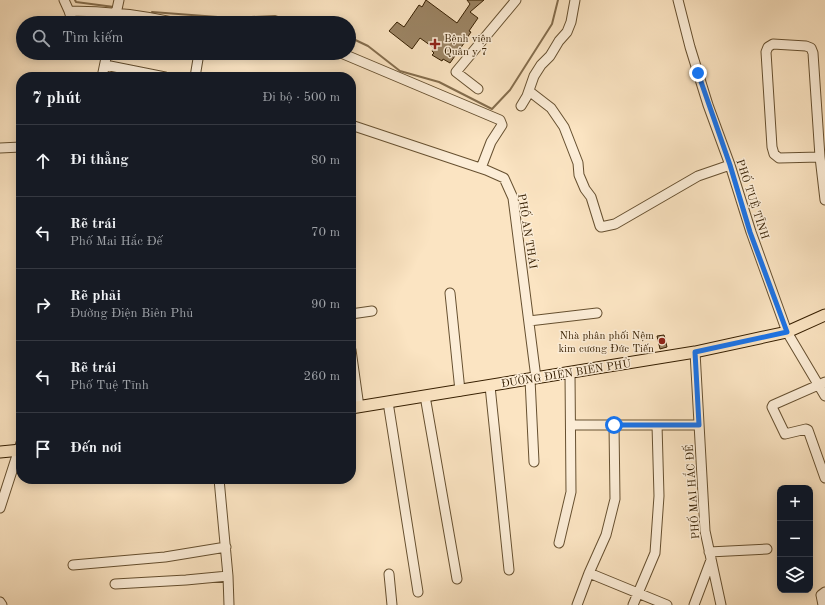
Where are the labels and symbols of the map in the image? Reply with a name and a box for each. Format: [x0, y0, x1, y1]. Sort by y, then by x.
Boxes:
place label: Bệnh viện Quân y 7 [444, 34, 492, 58]
marker: Bệnh viện Quân y 7 [429, 38, 441, 50]
route end [689, 64, 707, 82]
street label: PHỐ TUỆ TĨNH [733, 157, 773, 241]
street label: PHỐ AN THÁI [515, 192, 541, 270]
place label: Nhà phân phối Nệm kim cương Đức Tiến [558, 330, 654, 355]
marker: Nhà phân phối Nệm kim cương Đức Tiến [657, 336, 667, 346]
street label: ĐƯỜNG ĐIỆN BIÊN PHỦ [500, 356, 632, 390]
route start [605, 416, 623, 434]
street label: PHỐ MAI HẮC ĐẾ [681, 444, 702, 540]

